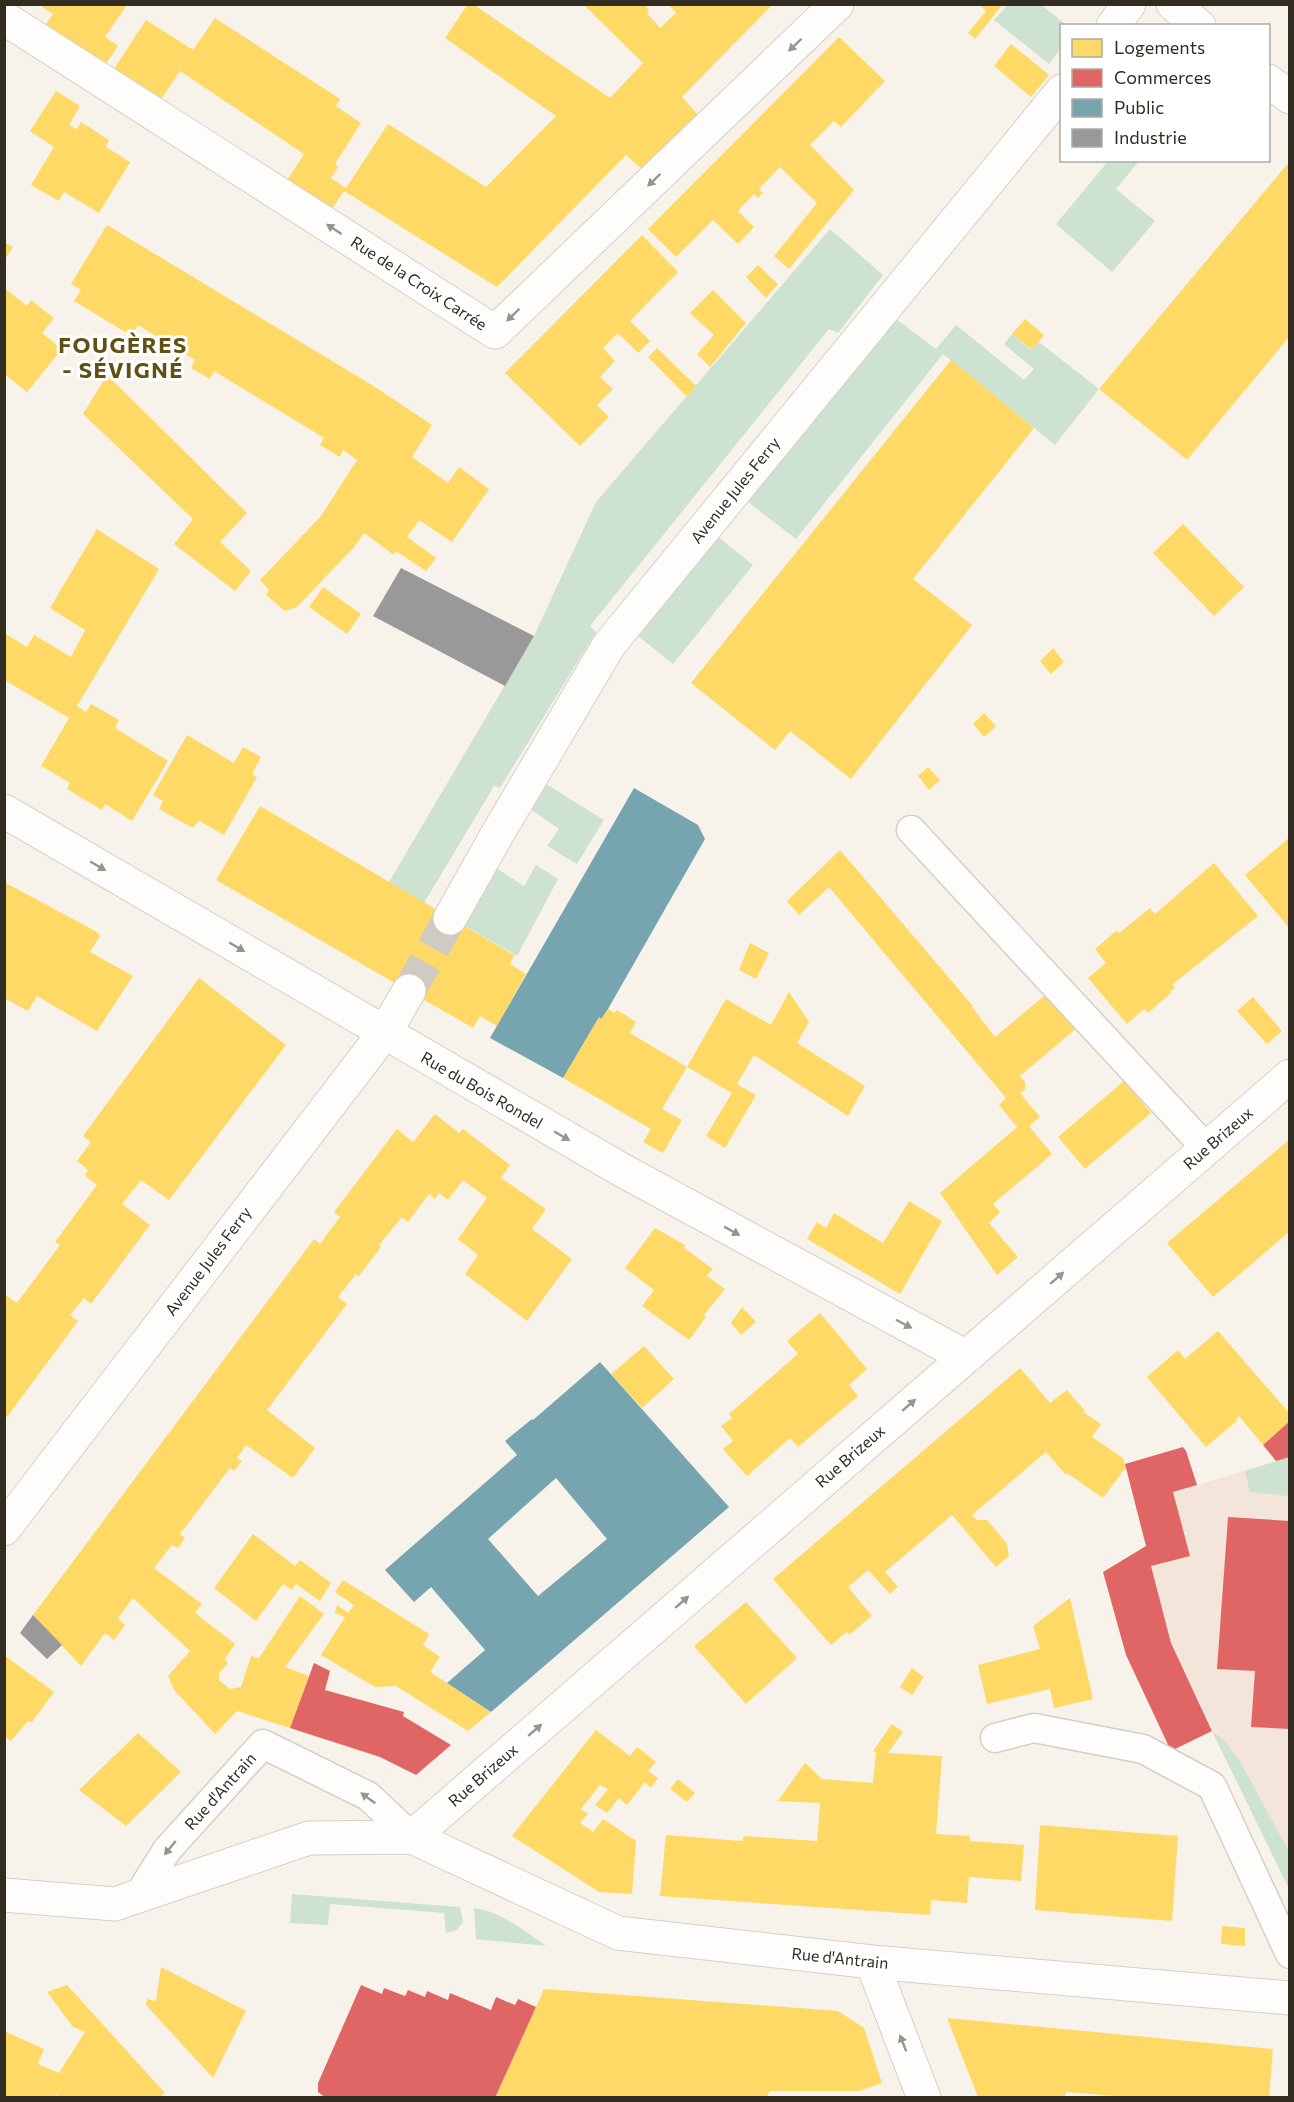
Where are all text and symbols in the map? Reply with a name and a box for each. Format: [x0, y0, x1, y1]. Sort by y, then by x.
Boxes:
legend [1060, 24, 1270, 162]
text: Logements [1114, 36, 1205, 58]
one-way arrow [787, 38, 802, 52]
text: Commerces [1114, 66, 1211, 88]
text: Public [1114, 96, 1164, 118]
text: Industrie [1114, 126, 1187, 148]
one-way arrow [646, 173, 661, 187]
one-way arrow [326, 224, 342, 235]
street label: Rue de la Croix Carrée [348, 231, 491, 334]
one-way arrow [506, 308, 521, 321]
district label: FOUGÈRES - SÉVIGNÉ [58, 331, 188, 383]
street label: Avenue Jules Ferry [686, 433, 783, 547]
one-way arrow [90, 860, 106, 871]
one-way arrow [229, 942, 246, 952]
street label: Rue du Bois Rondel [418, 1047, 546, 1132]
street label: Rue Brizeux [1179, 1102, 1257, 1173]
one-way arrow [554, 1130, 570, 1141]
street label: Avenue Jules Ferry [161, 1203, 255, 1319]
one-way arrow [724, 1226, 741, 1236]
one-way arrow [1049, 1272, 1064, 1285]
one-way arrow [896, 1319, 913, 1329]
one-way arrow [901, 1399, 916, 1412]
street label: Rue Brizeux [811, 1420, 889, 1491]
one-way arrow [674, 1596, 689, 1609]
one-way arrow [527, 1723, 543, 1736]
street label: Rue Brizeux [444, 1739, 522, 1810]
street label: Rue d'Antrain [180, 1748, 259, 1833]
one-way arrow [361, 1792, 377, 1804]
one-way arrow [163, 1840, 176, 1856]
street label: Rue d'Antrain [791, 1943, 889, 1972]
one-way arrow [898, 2034, 907, 2052]

